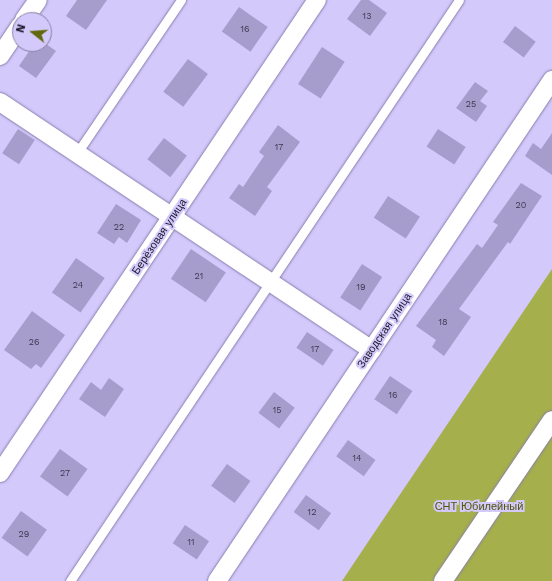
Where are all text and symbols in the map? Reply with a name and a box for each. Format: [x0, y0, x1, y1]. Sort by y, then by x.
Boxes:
house number: 13 [363, 11, 371, 21]
north arrow [12, 12, 52, 52]
text: N [14, 23, 28, 34]
house number: 16 [241, 24, 249, 34]
house number: 25 [466, 99, 476, 109]
house number: 17 [275, 142, 283, 152]
street label: Берёзовая улица [130, 197, 190, 277]
house number: 20 [516, 200, 526, 210]
house number: 22 [114, 222, 124, 232]
house number: 21 [195, 271, 203, 281]
house number: 24 [73, 280, 83, 290]
house number: 19 [356, 282, 366, 292]
street label: Заводская улица [355, 291, 415, 371]
house number: 18 [438, 317, 448, 327]
house number: 26 [29, 337, 39, 347]
house number: 17 [311, 344, 319, 354]
house number: 16 [389, 390, 397, 400]
house number: 15 [273, 405, 281, 415]
house number: 14 [352, 453, 362, 463]
house number: 27 [60, 468, 70, 478]
park label: СНТ Юбилейный [435, 500, 523, 514]
house number: 12 [308, 507, 316, 517]
house number: 29 [19, 529, 29, 539]
house number: 11 [187, 537, 195, 547]

